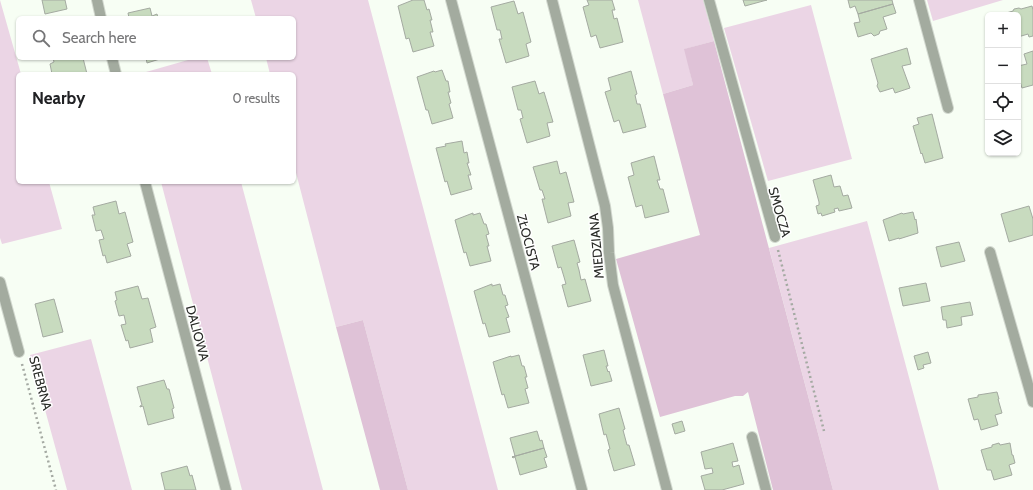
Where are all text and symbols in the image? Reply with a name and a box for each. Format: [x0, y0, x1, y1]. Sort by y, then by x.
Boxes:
map controls [985, 12, 1021, 156]
button: + [985, 12, 1021, 48]
search box [16, 16, 296, 60]
icon: search [30, 27, 52, 49]
text: Search here [62, 29, 137, 47]
button: − [985, 48, 1021, 84]
button: locate [985, 84, 1021, 120]
text: Nearby [32, 88, 85, 108]
text: 0 results [232, 90, 280, 106]
button: layers [985, 120, 1021, 156]
street label: SMOCZA [765, 185, 795, 239]
street label: ZŁOCISTA [514, 212, 544, 272]
street label: MIEDZIANA [585, 213, 607, 279]
street label: DALIOWA [183, 303, 213, 363]
street label: SREBRNA [26, 354, 56, 412]

